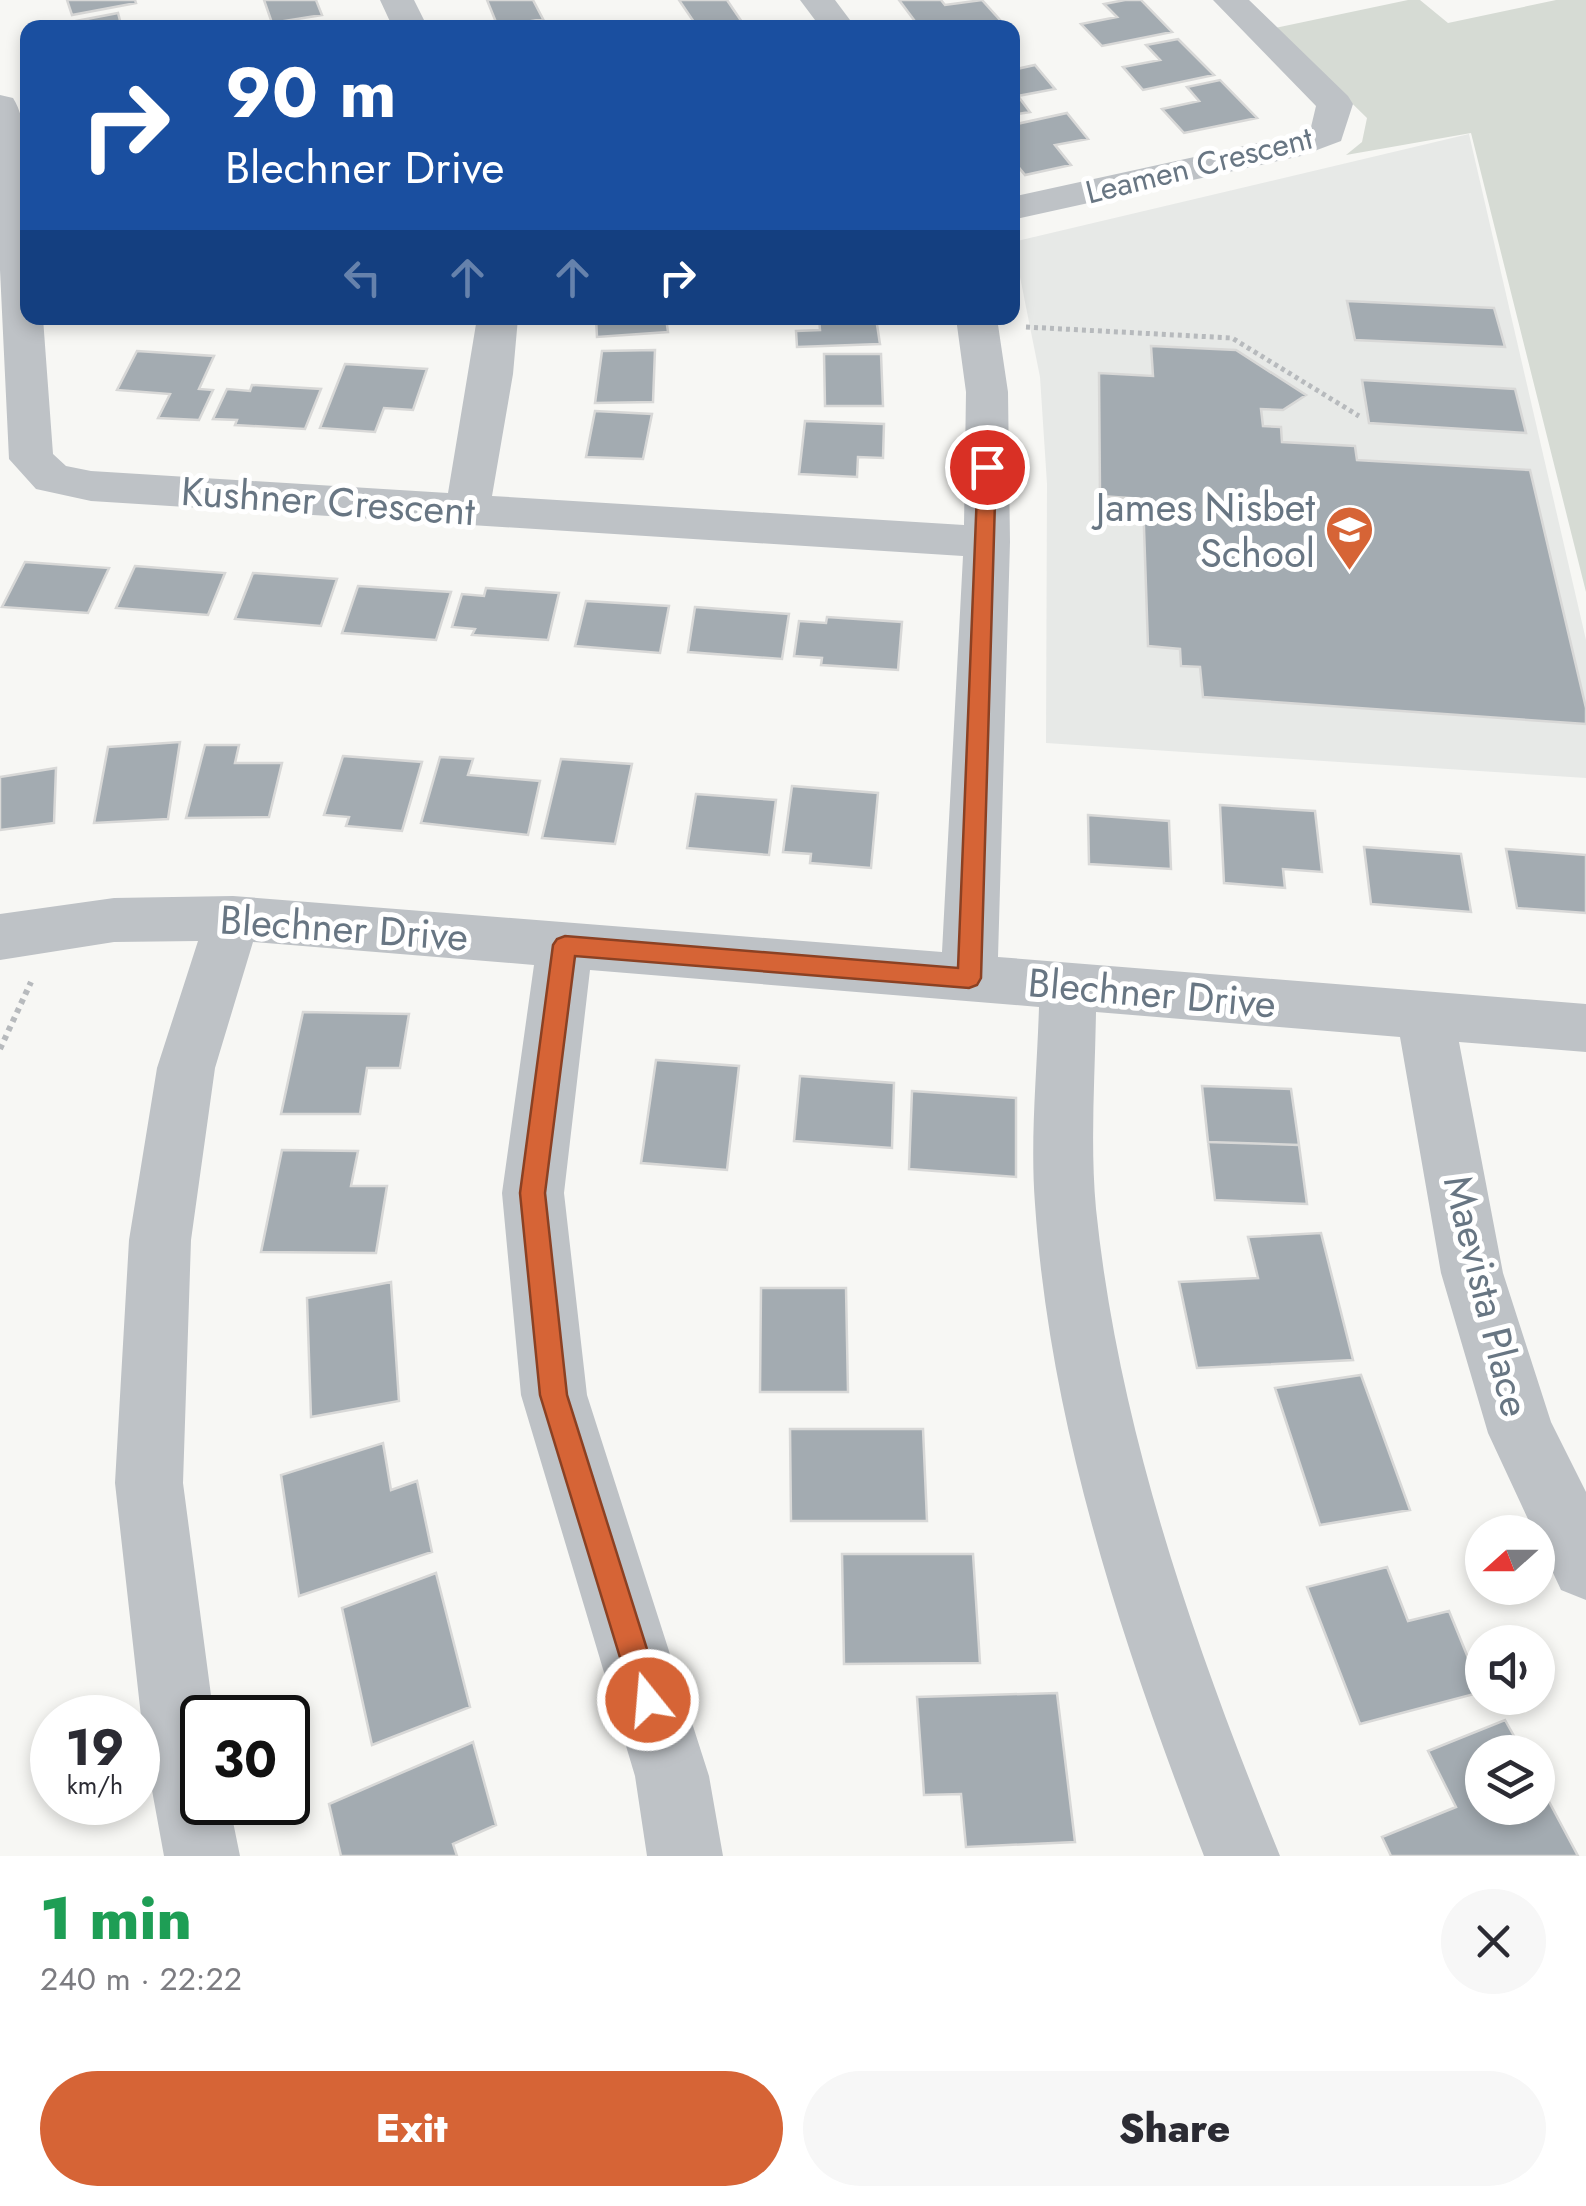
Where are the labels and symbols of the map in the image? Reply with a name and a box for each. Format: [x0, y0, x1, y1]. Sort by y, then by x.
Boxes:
street label: Leamen Crescent [1081, 115, 1318, 215]
pin [945, 425, 1030, 510]
street label: Kushner Crescent [179, 462, 477, 540]
place label: James Nisbet School [1091, 478, 1315, 582]
school or university icon: James Nisbet School [1324, 504, 1376, 572]
street label: Blechner Drive [218, 890, 470, 966]
street label: Blechner Drive [1026, 953, 1278, 1033]
street label: Maevista Place [1429, 1169, 1545, 1423]
north arrow [1465, 1515, 1555, 1605]
position arrow [596, 1648, 700, 1752]
speed limit sign: 30 [180, 1695, 310, 1825]

